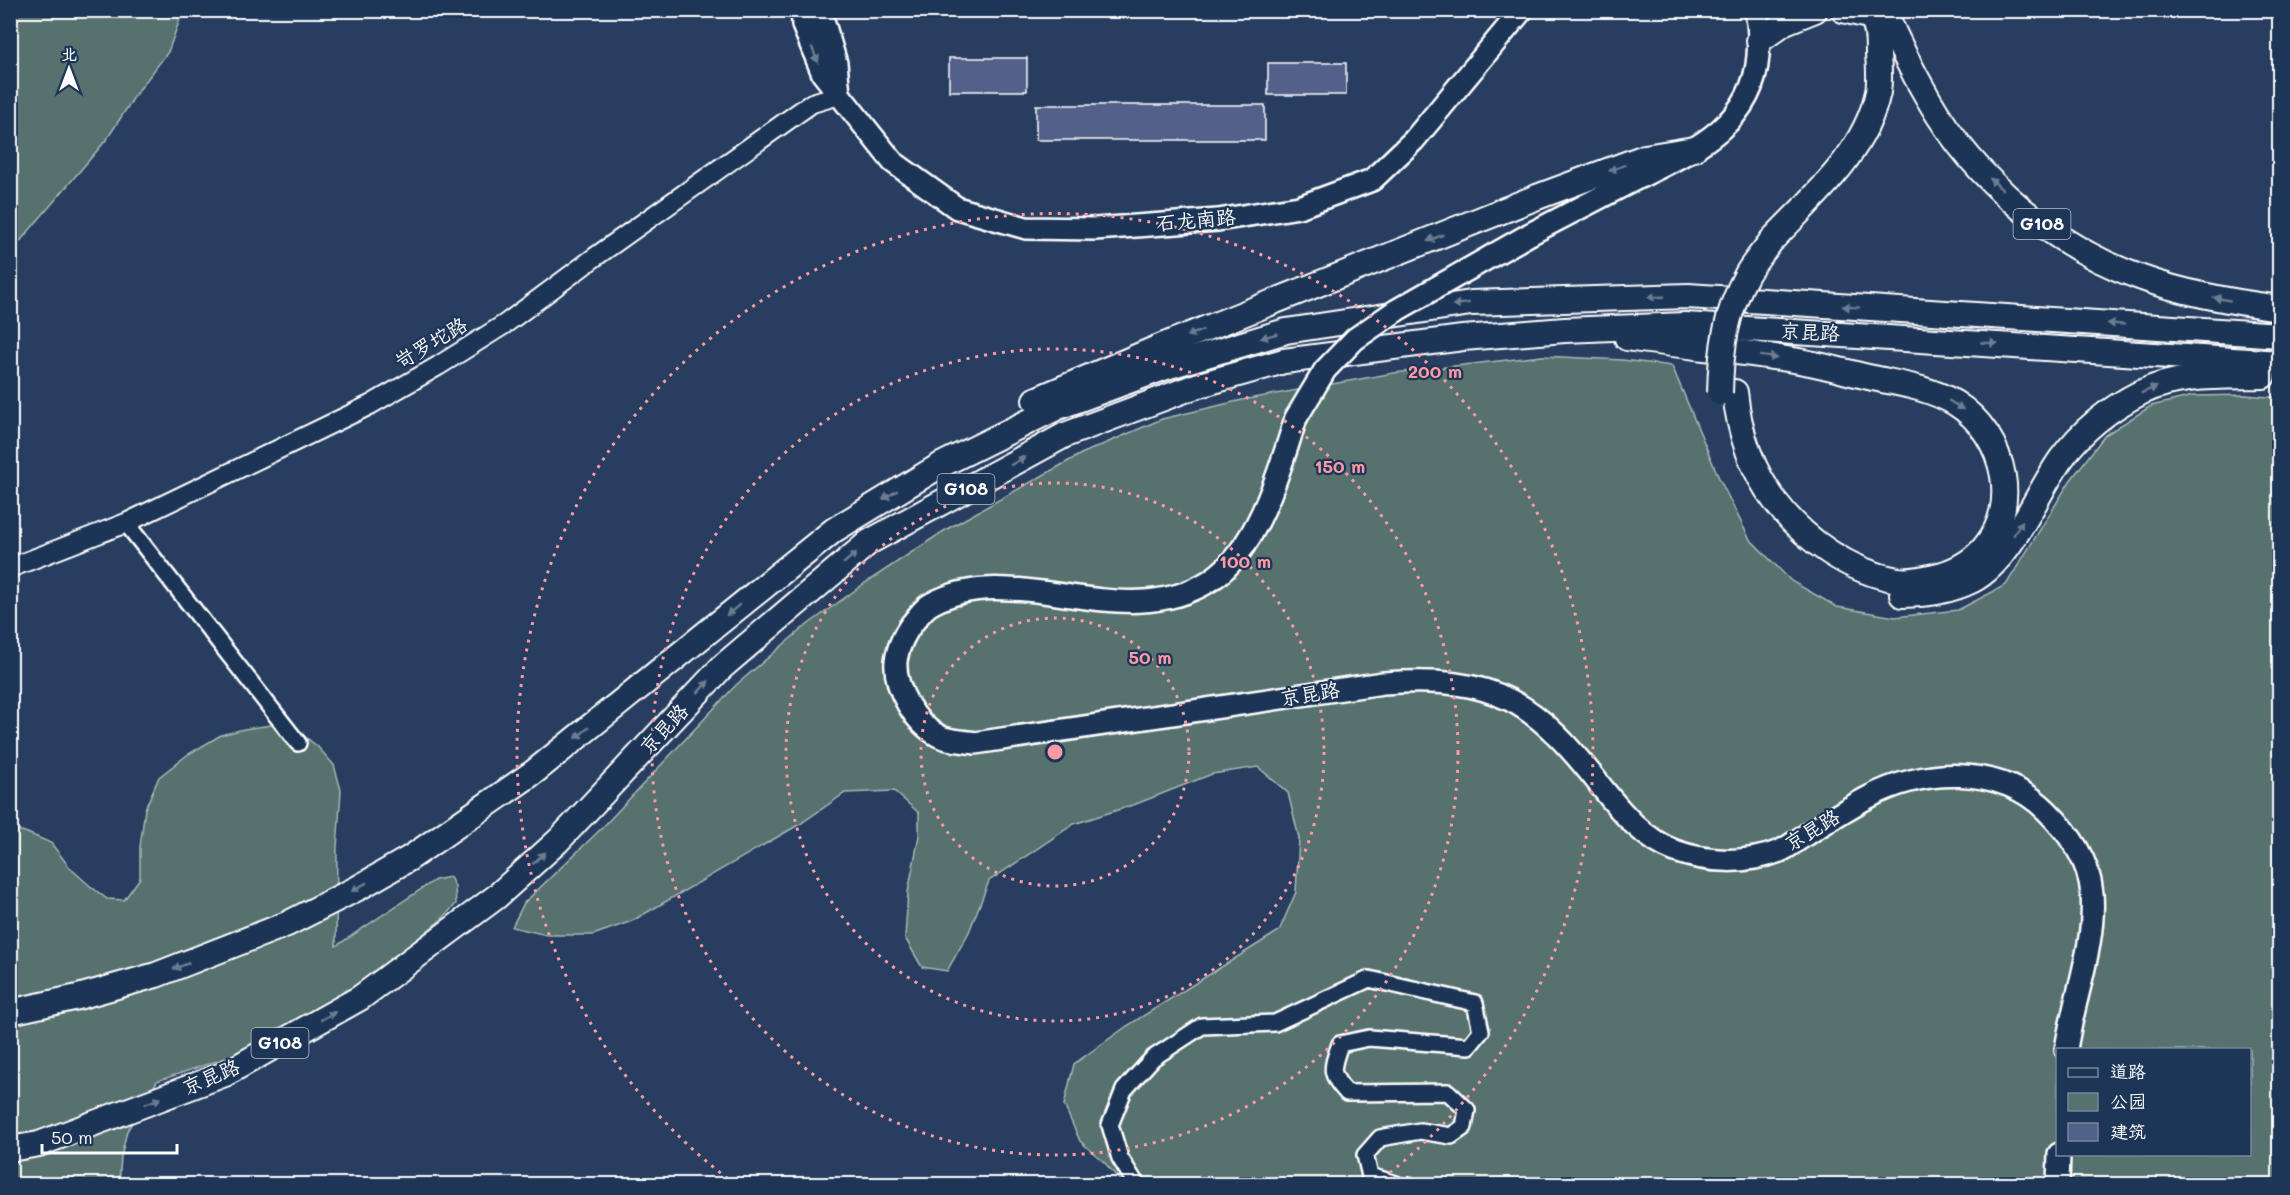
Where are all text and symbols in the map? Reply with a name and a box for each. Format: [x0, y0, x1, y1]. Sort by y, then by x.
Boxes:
north arrow [39, 39, 99, 99]
text: 北 [61, 43, 77, 64]
one-way arrow [811, 46, 820, 64]
one-way arrow [1608, 163, 1626, 173]
one-way arrow [1988, 177, 2003, 191]
street label: 石龙南路 [1155, 202, 1238, 235]
road number: G108 [2014, 209, 2070, 239]
one-way arrow [1426, 234, 1444, 243]
one-way arrow [1646, 292, 1665, 302]
one-way arrow [2212, 294, 2231, 303]
one-way arrow [1452, 300, 1471, 309]
one-way arrow [1841, 302, 1860, 311]
street label: 岢罗坨路 [390, 310, 472, 374]
street label: 京昆路 [1779, 316, 1842, 346]
one-way arrow [2107, 319, 2126, 329]
one-way arrow [1186, 329, 1204, 339]
one-way arrow [1260, 332, 1278, 341]
one-way arrow [1979, 339, 1998, 348]
one-way arrow [1759, 352, 1778, 362]
text: 200 m [1408, 359, 1462, 383]
one-way arrow [2141, 385, 2159, 395]
one-way arrow [1948, 400, 1965, 411]
text: 150 m [1315, 454, 1365, 478]
one-way arrow [1010, 455, 1026, 466]
road number: G108 [938, 474, 994, 504]
one-way arrow [882, 490, 898, 501]
one-way arrow [2013, 520, 2024, 536]
text: 100 m [1219, 549, 1271, 573]
one-way arrow [842, 552, 858, 565]
one-way arrow [725, 604, 741, 617]
text: 50 m [1129, 645, 1171, 669]
street label: 京昆路 [1278, 675, 1342, 711]
one-way arrow [696, 680, 709, 695]
street label: 京昆路 [633, 697, 694, 759]
one-way arrow [574, 727, 590, 740]
centre of rings [1045, 742, 1065, 762]
street label: 京昆路 [1779, 802, 1845, 856]
one-way arrow [531, 852, 546, 865]
one-way arrow [350, 882, 367, 892]
one-way arrow [172, 962, 190, 971]
one-way arrow [320, 1011, 337, 1021]
road number: G108 [252, 1028, 308, 1058]
legend [2056, 1048, 2251, 1156]
street label: 京昆路 [178, 1052, 244, 1100]
text: 道路 [2110, 1059, 2146, 1083]
text: 公园 [2110, 1089, 2146, 1113]
one-way arrow [144, 1095, 162, 1105]
scale bar [42, 1117, 177, 1155]
text: 建筑 [2110, 1119, 2146, 1143]
text: 50 m [51, 1125, 93, 1149]

